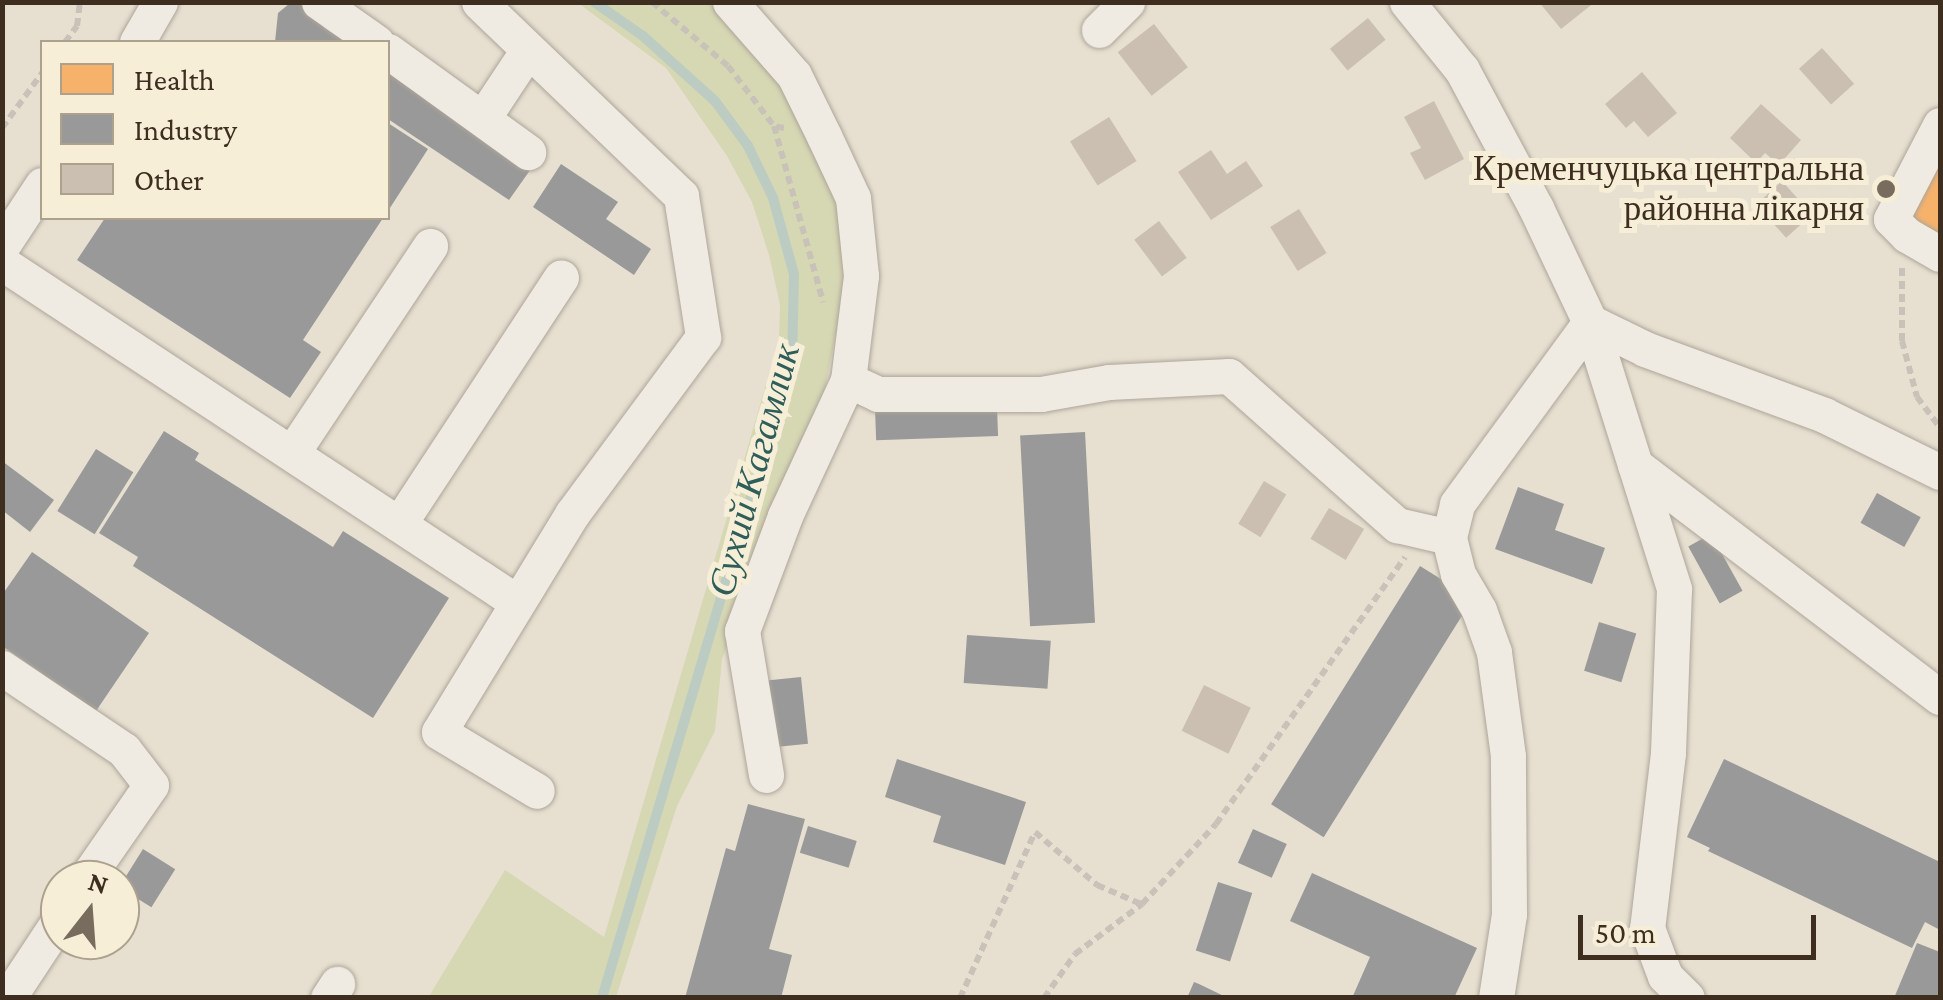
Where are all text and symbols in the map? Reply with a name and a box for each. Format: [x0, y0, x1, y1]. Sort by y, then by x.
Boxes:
legend [40, 40, 390, 220]
text: Health [134, 63, 215, 96]
text: Industry [134, 113, 237, 146]
place label: Кременчуцька центральна районна лікарня [1473, 148, 1864, 230]
text: Other [134, 163, 204, 196]
marker: Кременчуцька центральна районна лікарня [1873, 176, 1899, 202]
water label: Сухий Кагамлик [698, 339, 810, 601]
north arrow [40, 860, 140, 960]
text: N [85, 865, 112, 900]
scale bar [1583, 895, 1820, 957]
text: 50 m [1595, 916, 1656, 949]

